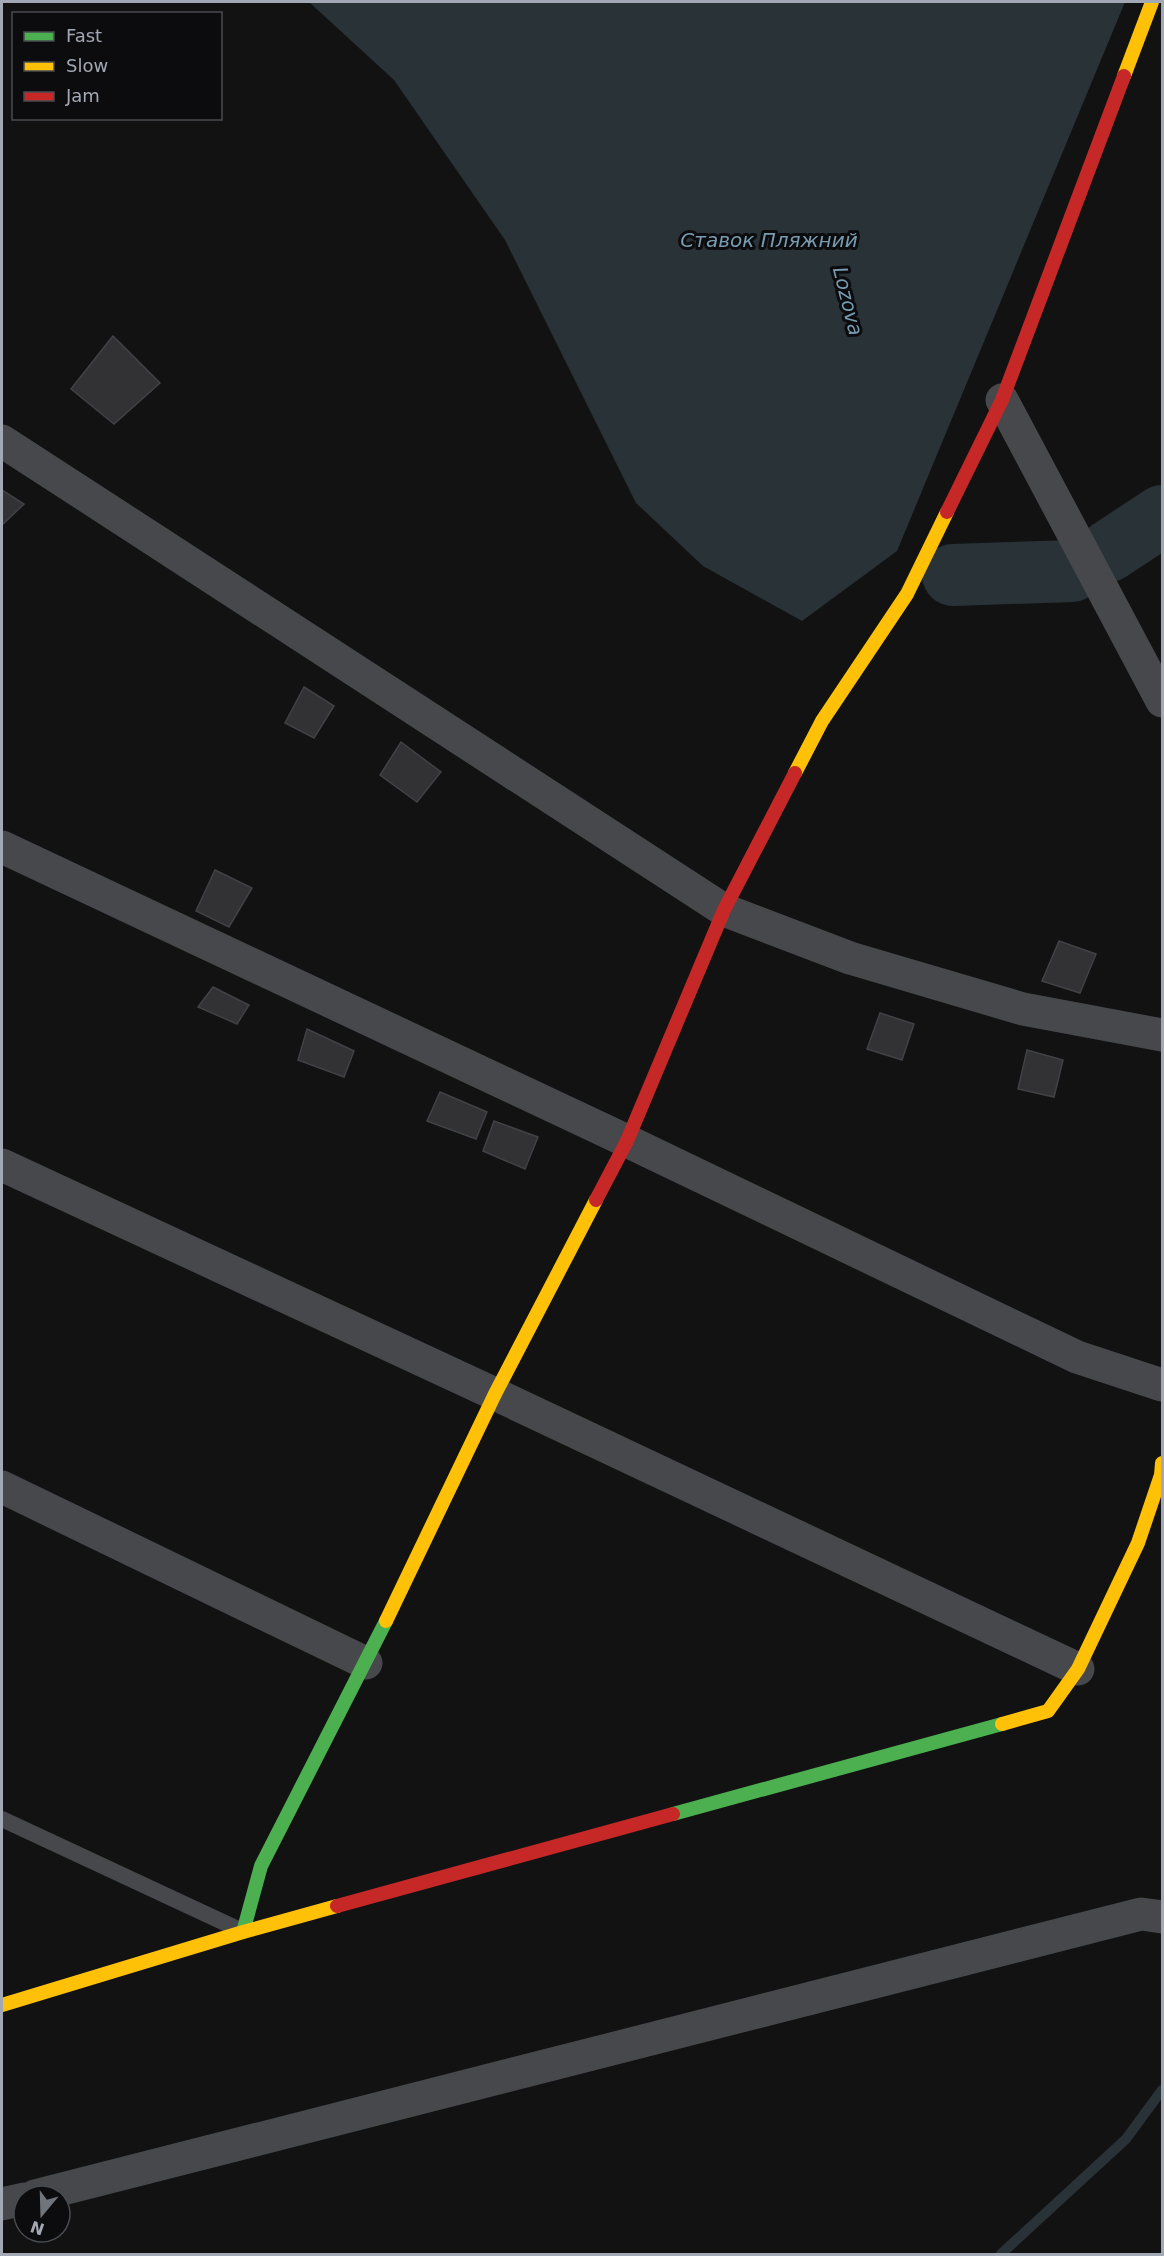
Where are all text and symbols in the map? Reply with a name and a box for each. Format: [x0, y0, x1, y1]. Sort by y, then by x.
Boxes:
legend [12, 12, 222, 120]
text: Fast [66, 25, 102, 46]
text: Slow [66, 55, 108, 76]
text: Jam [65, 85, 100, 106]
water label: Ставок Пляжний [680, 228, 858, 252]
water label: Lozova [828, 264, 868, 338]
north arrow [12, 2184, 72, 2244]
text: N [28, 2217, 47, 2239]

